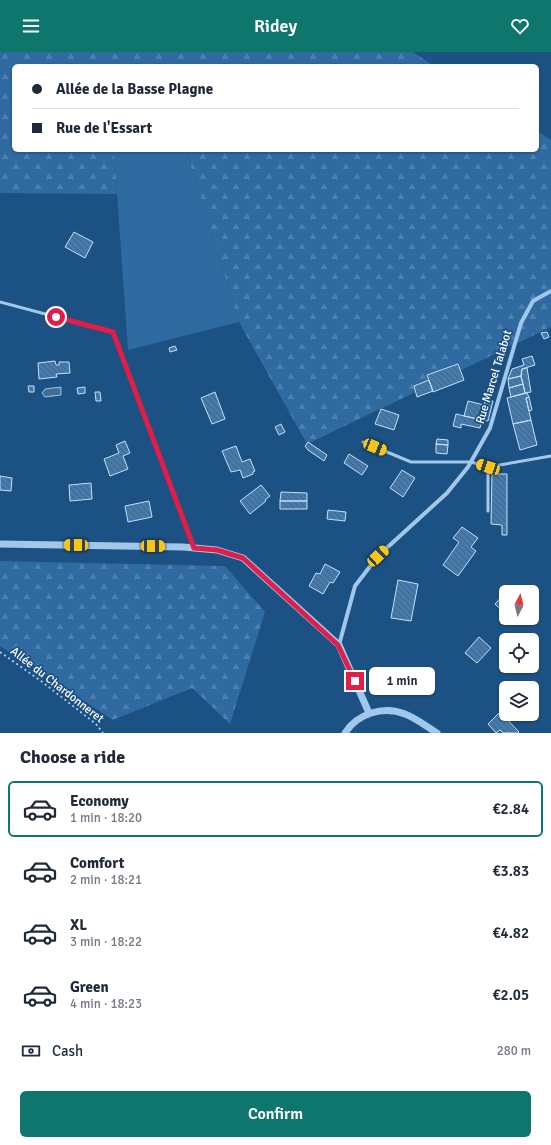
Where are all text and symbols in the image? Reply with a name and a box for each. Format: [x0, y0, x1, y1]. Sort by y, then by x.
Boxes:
icon: menu [20, 15, 42, 37]
text: Ridey [254, 15, 297, 37]
icon: heart [509, 15, 531, 37]
text: Allée de la Basse Plagne [56, 80, 213, 98]
text: Rue de l'Essart [56, 119, 152, 137]
route start [47, 308, 65, 326]
street label: Rue Marcel Talabot [473, 328, 515, 426]
car [362, 437, 388, 457]
car [475, 458, 501, 476]
car [64, 539, 88, 551]
car [141, 540, 165, 552]
car [365, 543, 391, 569]
north arrow [499, 585, 539, 625]
map controls [499, 585, 539, 721]
button: locate [499, 633, 539, 673]
street label: Allée du Chardonneret [7, 644, 107, 726]
callout: 1 min [369, 667, 435, 695]
route end [346, 672, 364, 690]
text: 1 min [386, 673, 418, 689]
button: layers [499, 681, 539, 721]
text: Choose a ride [20, 746, 125, 768]
icon: car [22, 791, 58, 827]
text: Economy [70, 792, 129, 810]
text: €2.84 [492, 800, 529, 818]
text: 1 min · 18:20 [70, 810, 142, 826]
icon: car [22, 853, 58, 889]
text: Comfort [70, 854, 124, 872]
text: €3.83 [492, 862, 529, 880]
text: 2 min · 18:21 [70, 872, 142, 888]
icon: car [22, 915, 58, 951]
text: XL [70, 916, 87, 934]
text: €4.82 [492, 924, 529, 942]
text: 3 min · 18:22 [70, 934, 142, 950]
icon: car [22, 977, 58, 1013]
text: Green [70, 978, 109, 996]
text: €2.05 [492, 986, 529, 1004]
text: 4 min · 18:23 [70, 996, 142, 1012]
icon: cash [20, 1040, 42, 1062]
text: Cash [52, 1042, 83, 1060]
text: 280 m [497, 1043, 531, 1059]
button: Confirm [20, 1091, 531, 1137]

